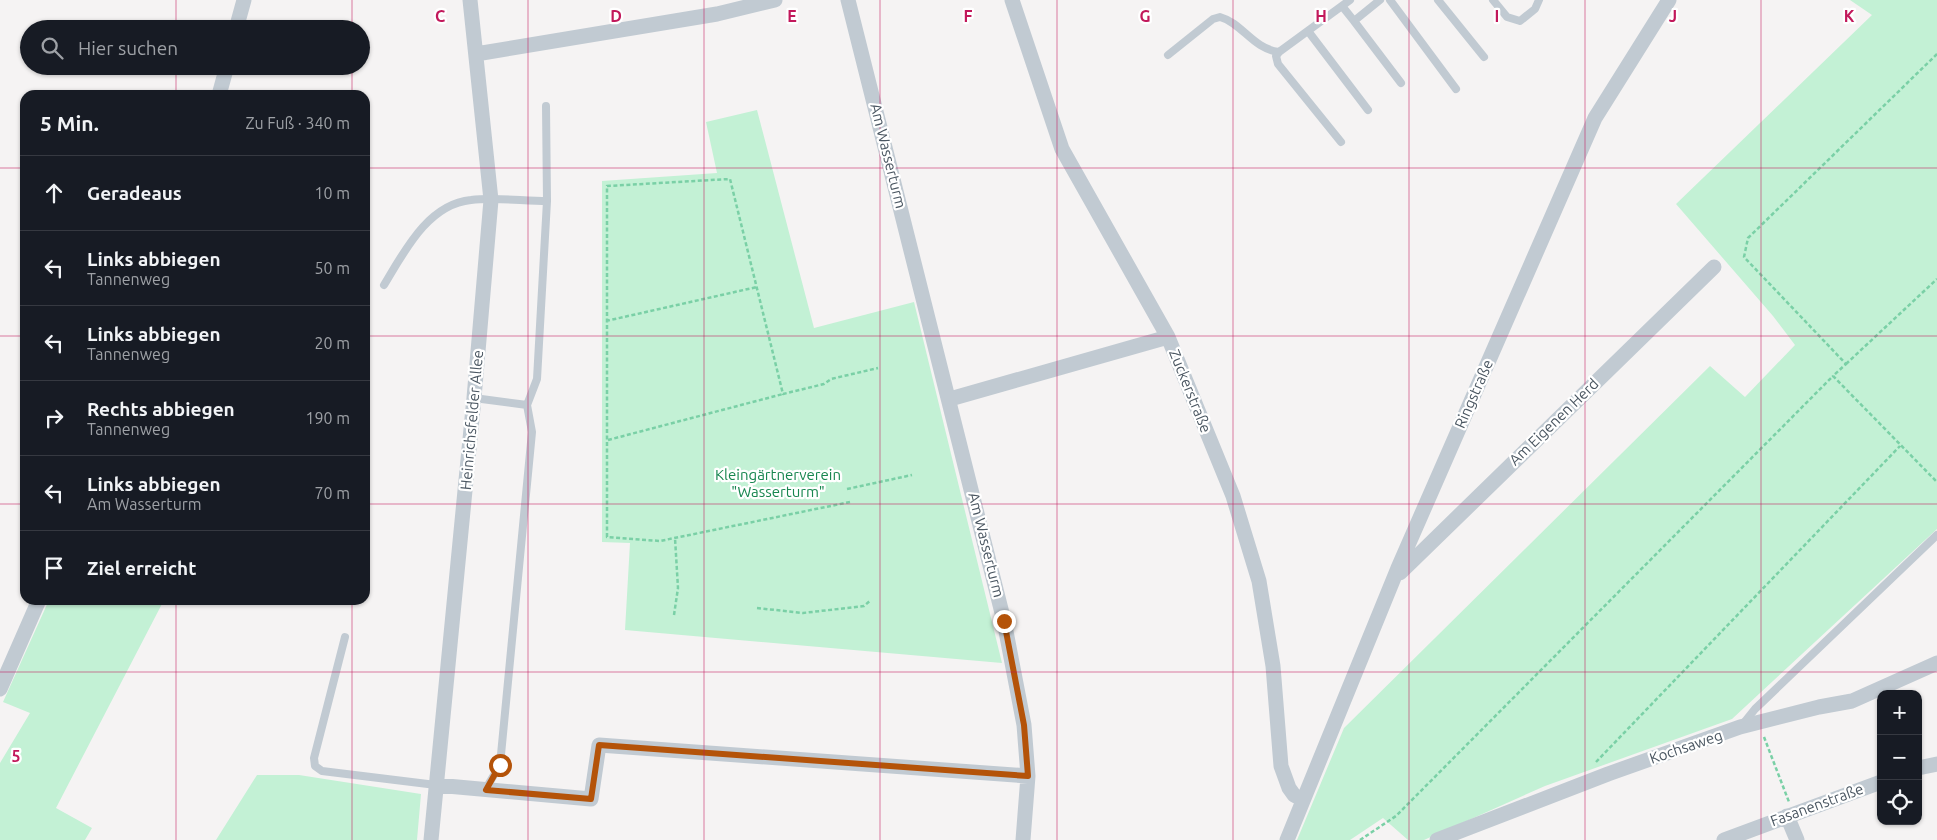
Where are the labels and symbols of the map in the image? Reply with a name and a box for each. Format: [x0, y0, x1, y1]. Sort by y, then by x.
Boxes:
text: C [435, 7, 445, 25]
text: D [610, 7, 622, 25]
text: E [787, 7, 797, 25]
text: F [964, 7, 973, 25]
text: G [1139, 7, 1151, 25]
text: H [1315, 7, 1327, 25]
text: I [1495, 7, 1499, 25]
text: J [1669, 7, 1677, 25]
text: K [1844, 7, 1855, 25]
street label: Am Wasserturm [867, 102, 910, 210]
street label: Zuckerstraße [1166, 347, 1215, 435]
street label: Heinrichsfelder Allee [457, 349, 486, 491]
street label: Ringstraße [1451, 357, 1496, 431]
street label: Am Eigenen Herd [1506, 375, 1602, 468]
park label: Kleingärtnerverein "Wasserturm" [715, 466, 841, 500]
street label: Am Wasserturm [965, 491, 1008, 599]
route end [993, 610, 1016, 633]
street label: Kochsaweg [1647, 726, 1725, 767]
text: 5 [11, 747, 21, 765]
route start [489, 754, 512, 777]
street label: Fasanenstraße [1768, 780, 1866, 829]

